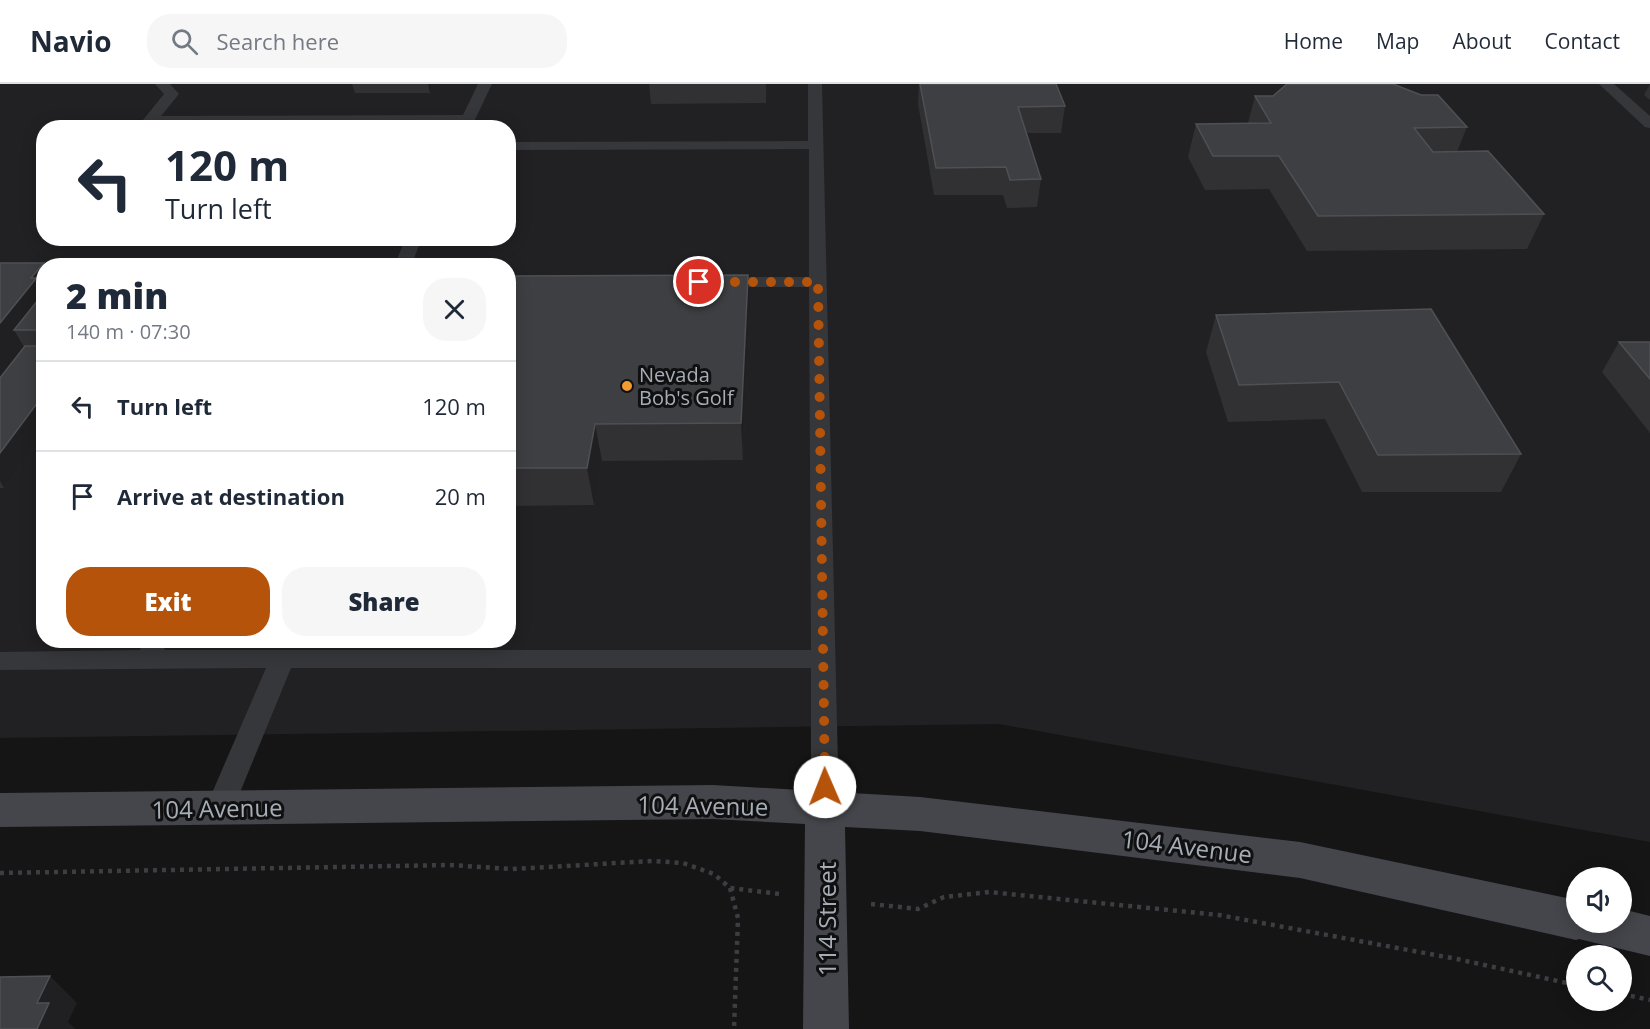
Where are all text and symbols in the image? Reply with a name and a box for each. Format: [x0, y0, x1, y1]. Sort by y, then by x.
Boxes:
search box [147, 14, 567, 68]
text: Navio [30, 22, 111, 60]
icon: search [168, 25, 201, 58]
text: Search here [216, 26, 339, 56]
text: Home [1284, 27, 1343, 55]
text: Map [1376, 27, 1419, 55]
text: About [1452, 27, 1512, 55]
text: Contact [1545, 27, 1620, 55]
text: 120 m [165, 136, 289, 193]
icon: left [66, 144, 144, 222]
text: Turn left [165, 190, 272, 227]
pin [673, 256, 724, 307]
icon: arrive [682, 265, 715, 298]
text: 2 min [66, 271, 168, 320]
button: close [423, 278, 486, 341]
text: 140 m · 07:30 [66, 318, 191, 345]
place label: Nevada Bob's Golf [639, 361, 735, 411]
marker: Nevada Bob's Golf [620, 379, 634, 393]
icon: left [66, 390, 99, 423]
text: Turn left [117, 391, 212, 421]
text: 120 m [422, 391, 486, 421]
icon: arrive [66, 480, 99, 513]
text: Arrive at destination [117, 481, 345, 511]
text: 20 m [435, 481, 486, 511]
button: Exit [66, 567, 270, 636]
button: Share [282, 567, 486, 636]
position arrow [793, 755, 857, 819]
street label: 104 Avenue [637, 787, 769, 823]
street label: 104 Avenue [151, 790, 283, 826]
street label: 104 Avenue [1120, 822, 1254, 870]
street label: 114 Street [810, 862, 843, 976]
map controls [1566, 867, 1632, 1011]
button: sound [1566, 867, 1632, 933]
button: search [1566, 945, 1632, 1011]

